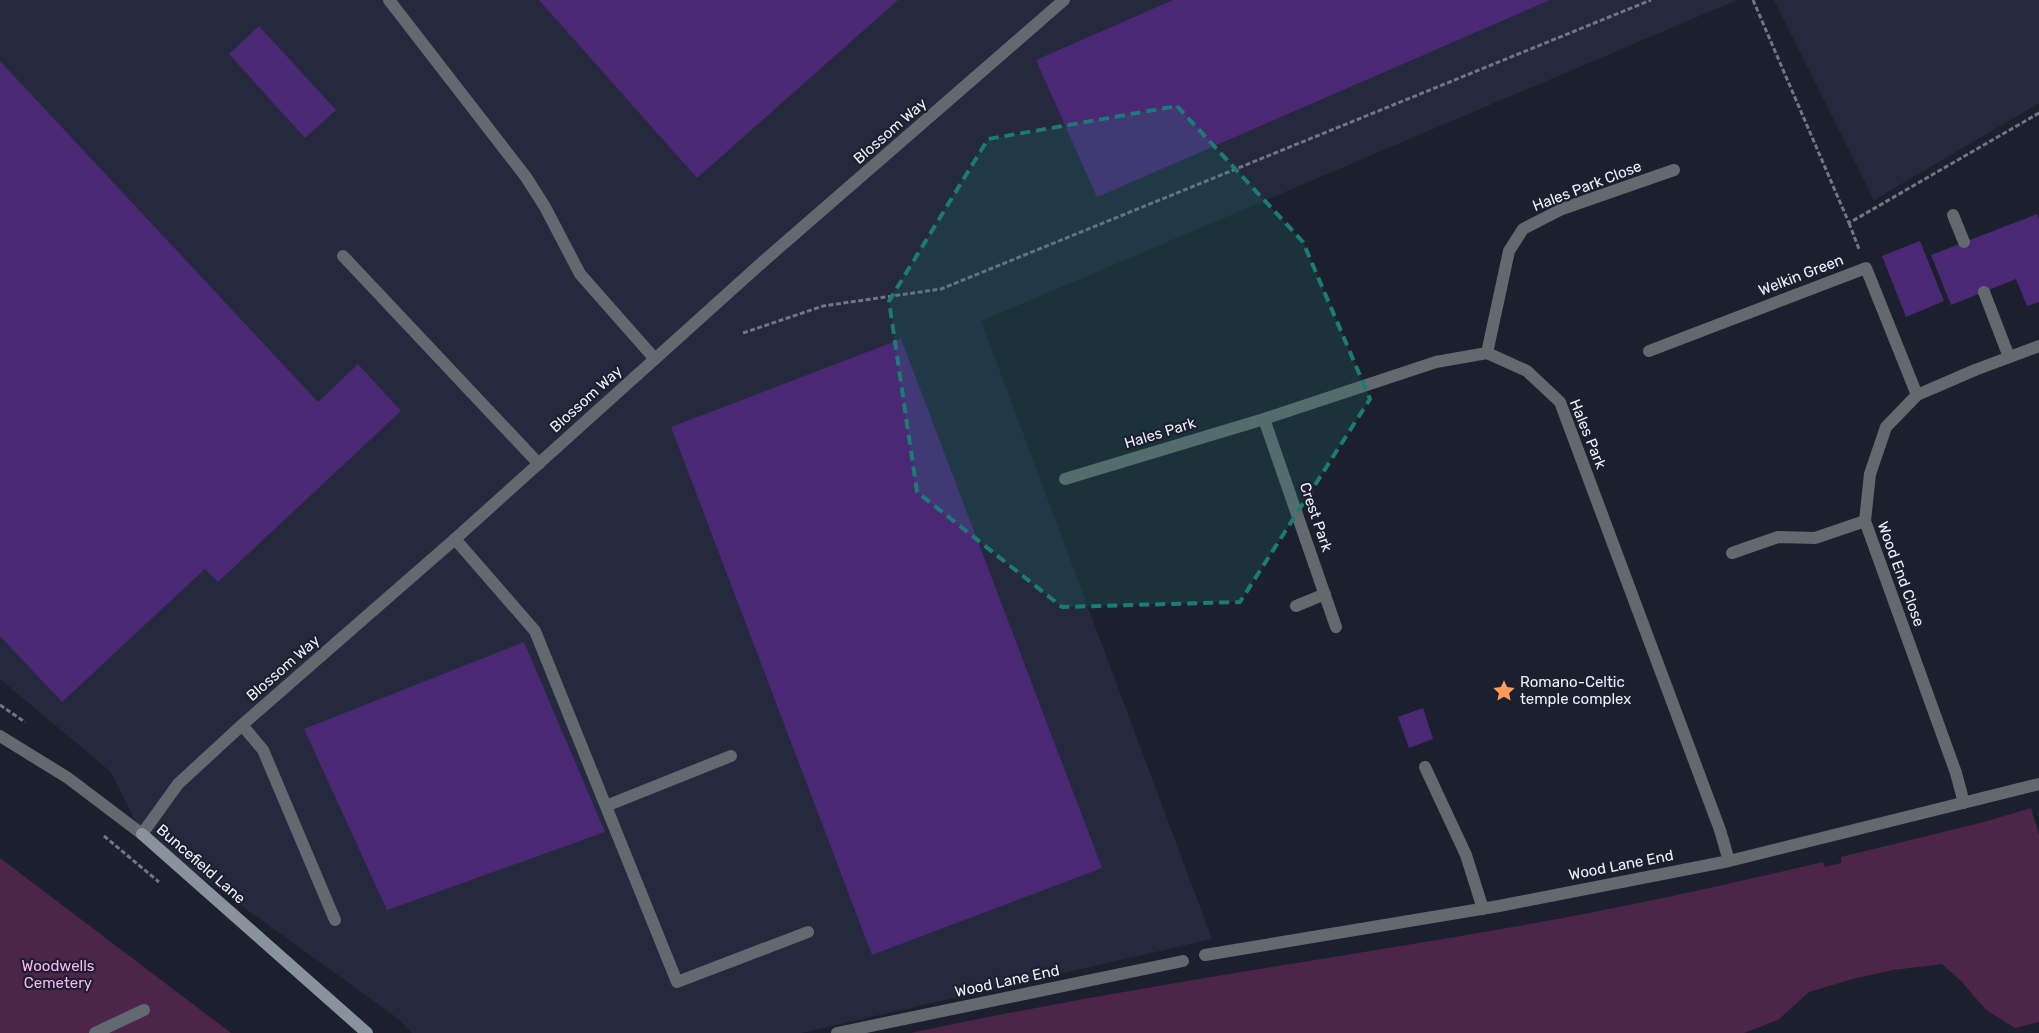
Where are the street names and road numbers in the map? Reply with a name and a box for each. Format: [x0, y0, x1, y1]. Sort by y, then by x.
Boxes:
street label: Blossom Way [850, 94, 930, 168]
street label: Hales Park Close [1530, 157, 1644, 215]
street label: Welkin Green [1756, 251, 1846, 299]
street label: Blossom Way [546, 362, 626, 436]
street label: Hales Park [1566, 397, 1610, 472]
street label: Hales Park [1122, 414, 1198, 452]
street label: Crest Park [1296, 480, 1336, 554]
street label: Wood End Close [1874, 519, 1928, 629]
street label: Blossom Way [243, 631, 323, 705]
street label: Buncefield Lane [153, 821, 249, 907]
street label: Wood Lane End [1567, 846, 1675, 884]
street label: Wood Lane End [953, 961, 1061, 1001]

